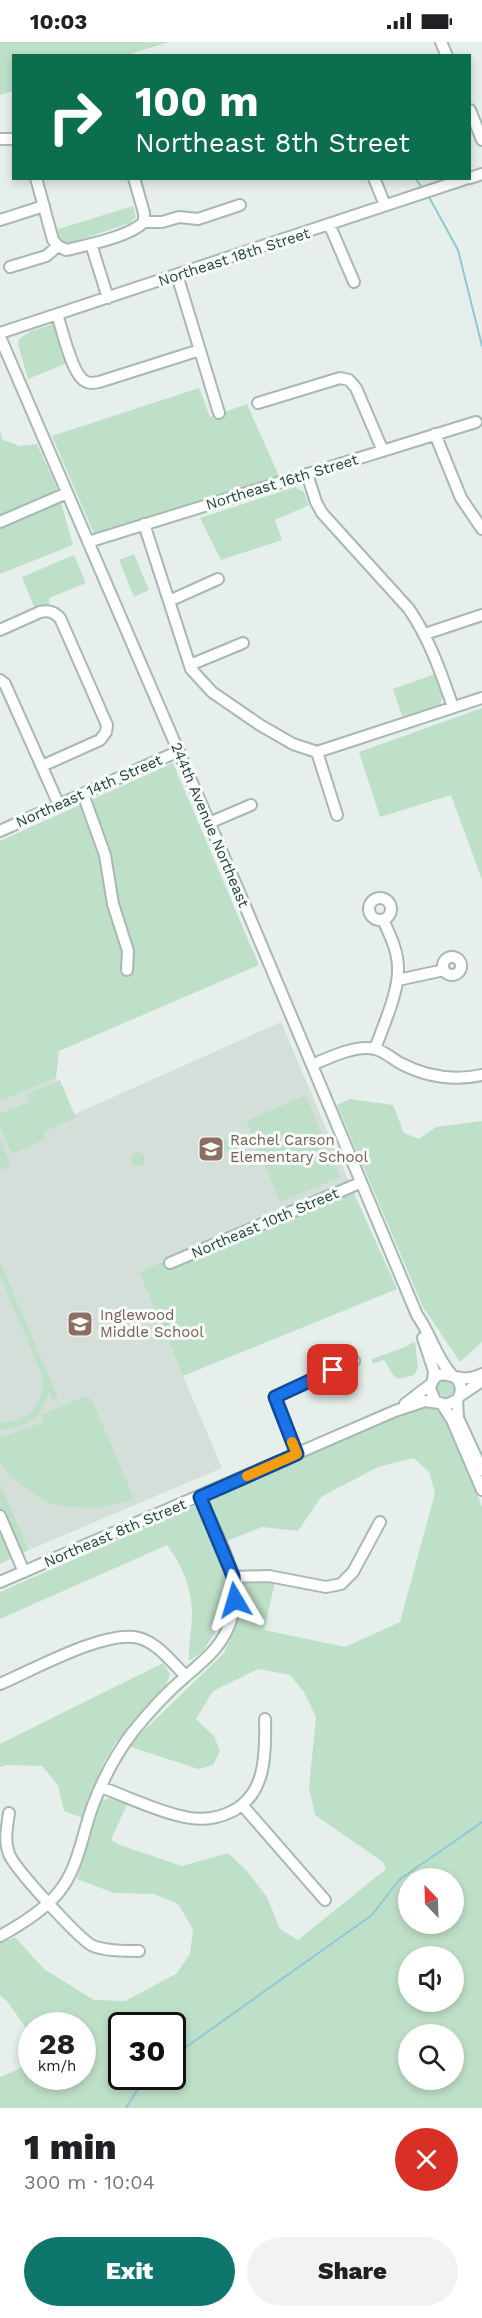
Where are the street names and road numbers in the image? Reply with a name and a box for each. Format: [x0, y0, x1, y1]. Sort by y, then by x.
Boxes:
street label: Northeast 18th Street [156, 224, 313, 290]
street label: Northeast 16th Street [204, 450, 361, 514]
street label: 244th Avenue Northeast [167, 740, 253, 911]
street label: Northeast 14th Street [13, 750, 166, 831]
street label: Northeast 10th Street [189, 1184, 342, 1262]
street label: Northeast 8th Street [41, 1495, 189, 1571]

